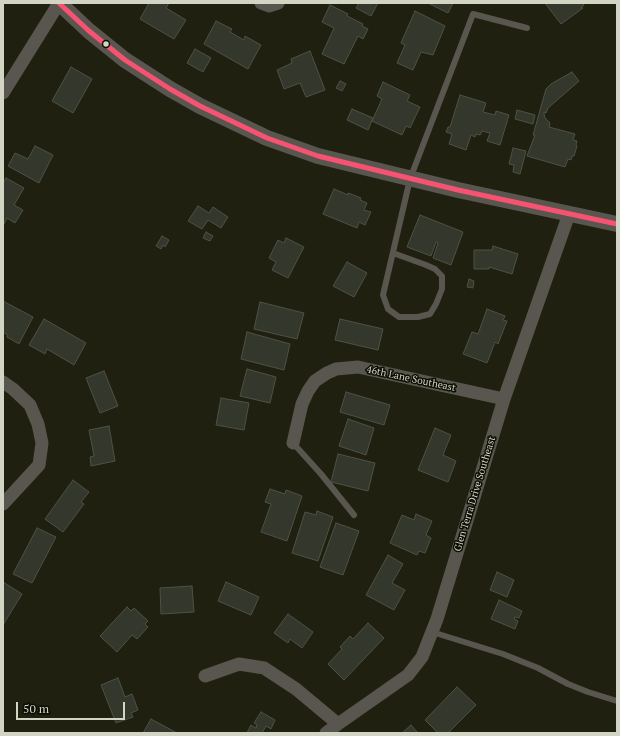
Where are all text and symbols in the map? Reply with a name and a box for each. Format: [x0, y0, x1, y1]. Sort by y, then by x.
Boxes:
unlabelled marker [101, 39, 111, 49]
street label: 46th Lane Southeast [365, 364, 457, 394]
street label: Glen Terra Drive Southeast [452, 435, 498, 553]
scale bar [18, 694, 127, 720]
text: 50 m [23, 701, 49, 716]

